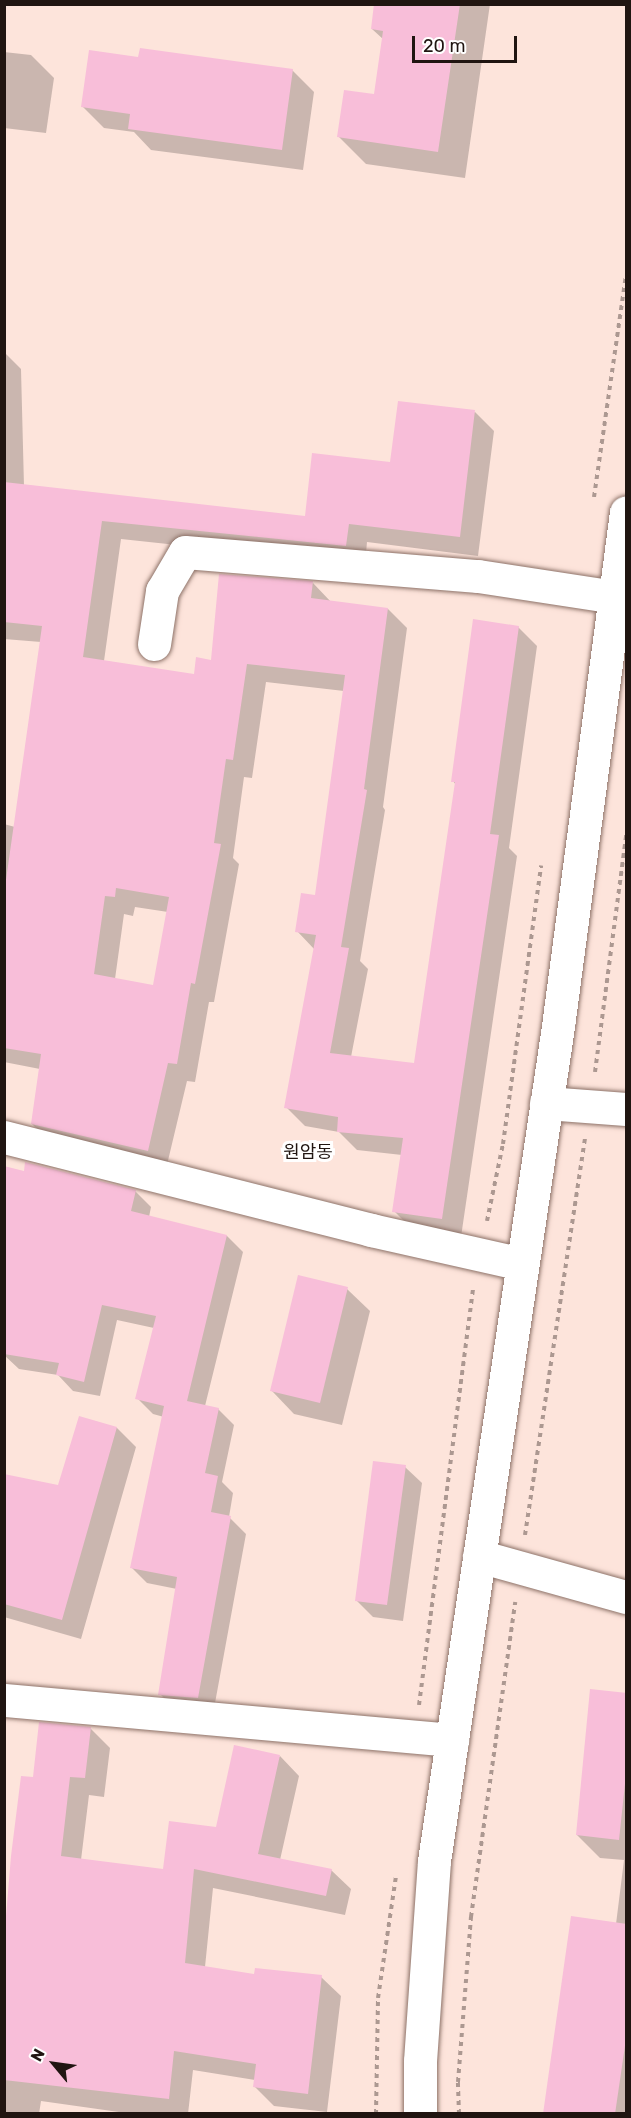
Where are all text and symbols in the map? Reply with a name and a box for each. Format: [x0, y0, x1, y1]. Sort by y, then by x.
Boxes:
scale bar [415, 24, 520, 62]
text: 20 m [423, 35, 465, 57]
district label: 원암동 [283, 1141, 333, 1163]
north arrow [24, 2034, 84, 2094]
text: N [27, 2045, 49, 2065]

